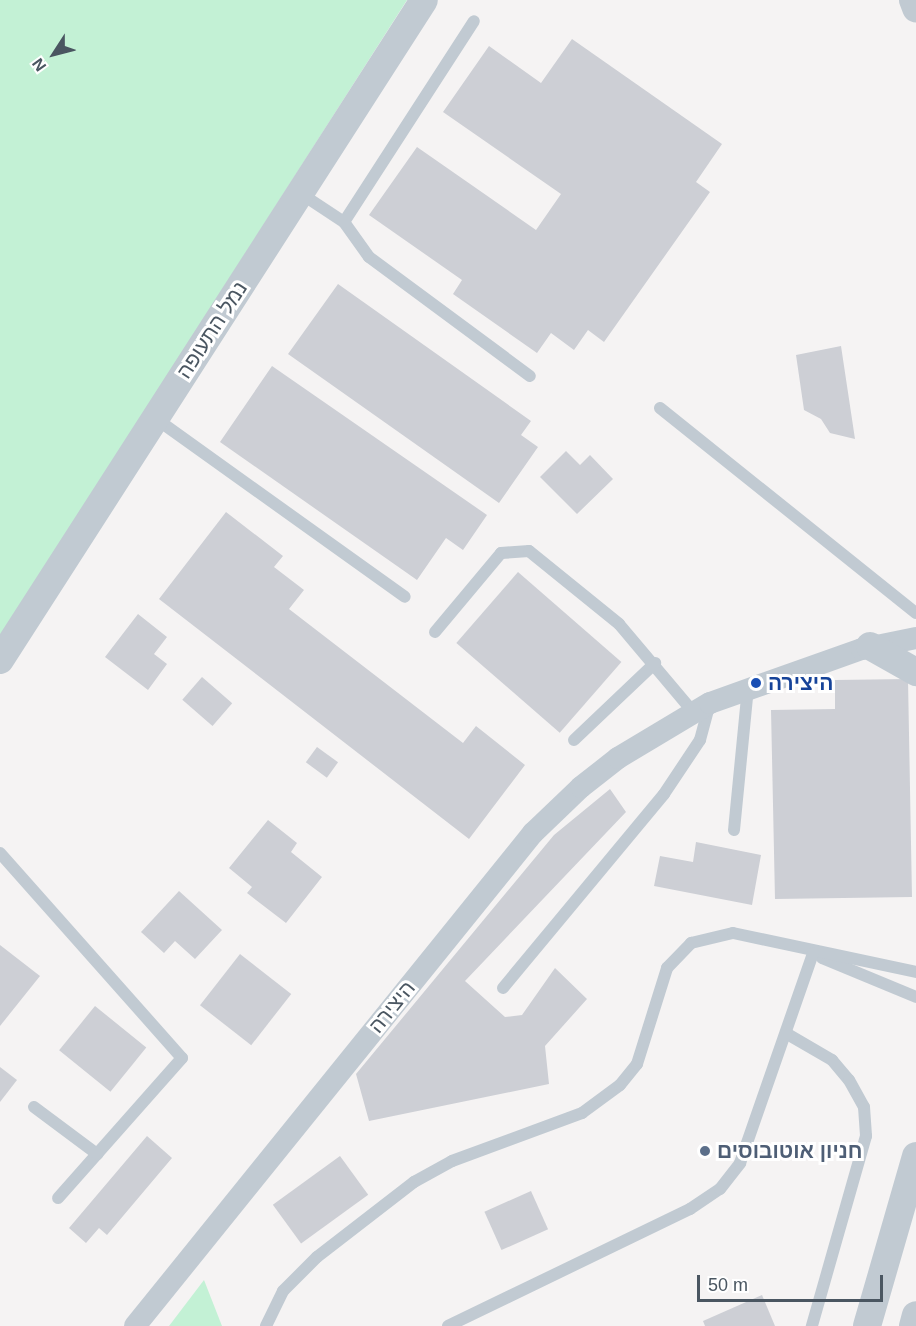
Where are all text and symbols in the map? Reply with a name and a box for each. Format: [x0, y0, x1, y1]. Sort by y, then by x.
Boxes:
north arrow [24, 24, 84, 84]
text: N [29, 55, 49, 75]
street label: נמל התעופה [171, 277, 253, 383]
place label: היצירה [768, 670, 833, 696]
marker: היצירה [749, 676, 763, 690]
street label: היצירה [363, 976, 421, 1038]
place label: חניון אוטובוסים [717, 1138, 863, 1164]
marker: חניון אוטובוסים [698, 1144, 712, 1158]
scale bar [700, 1263, 886, 1301]
text: 50 m [708, 1275, 748, 1295]

